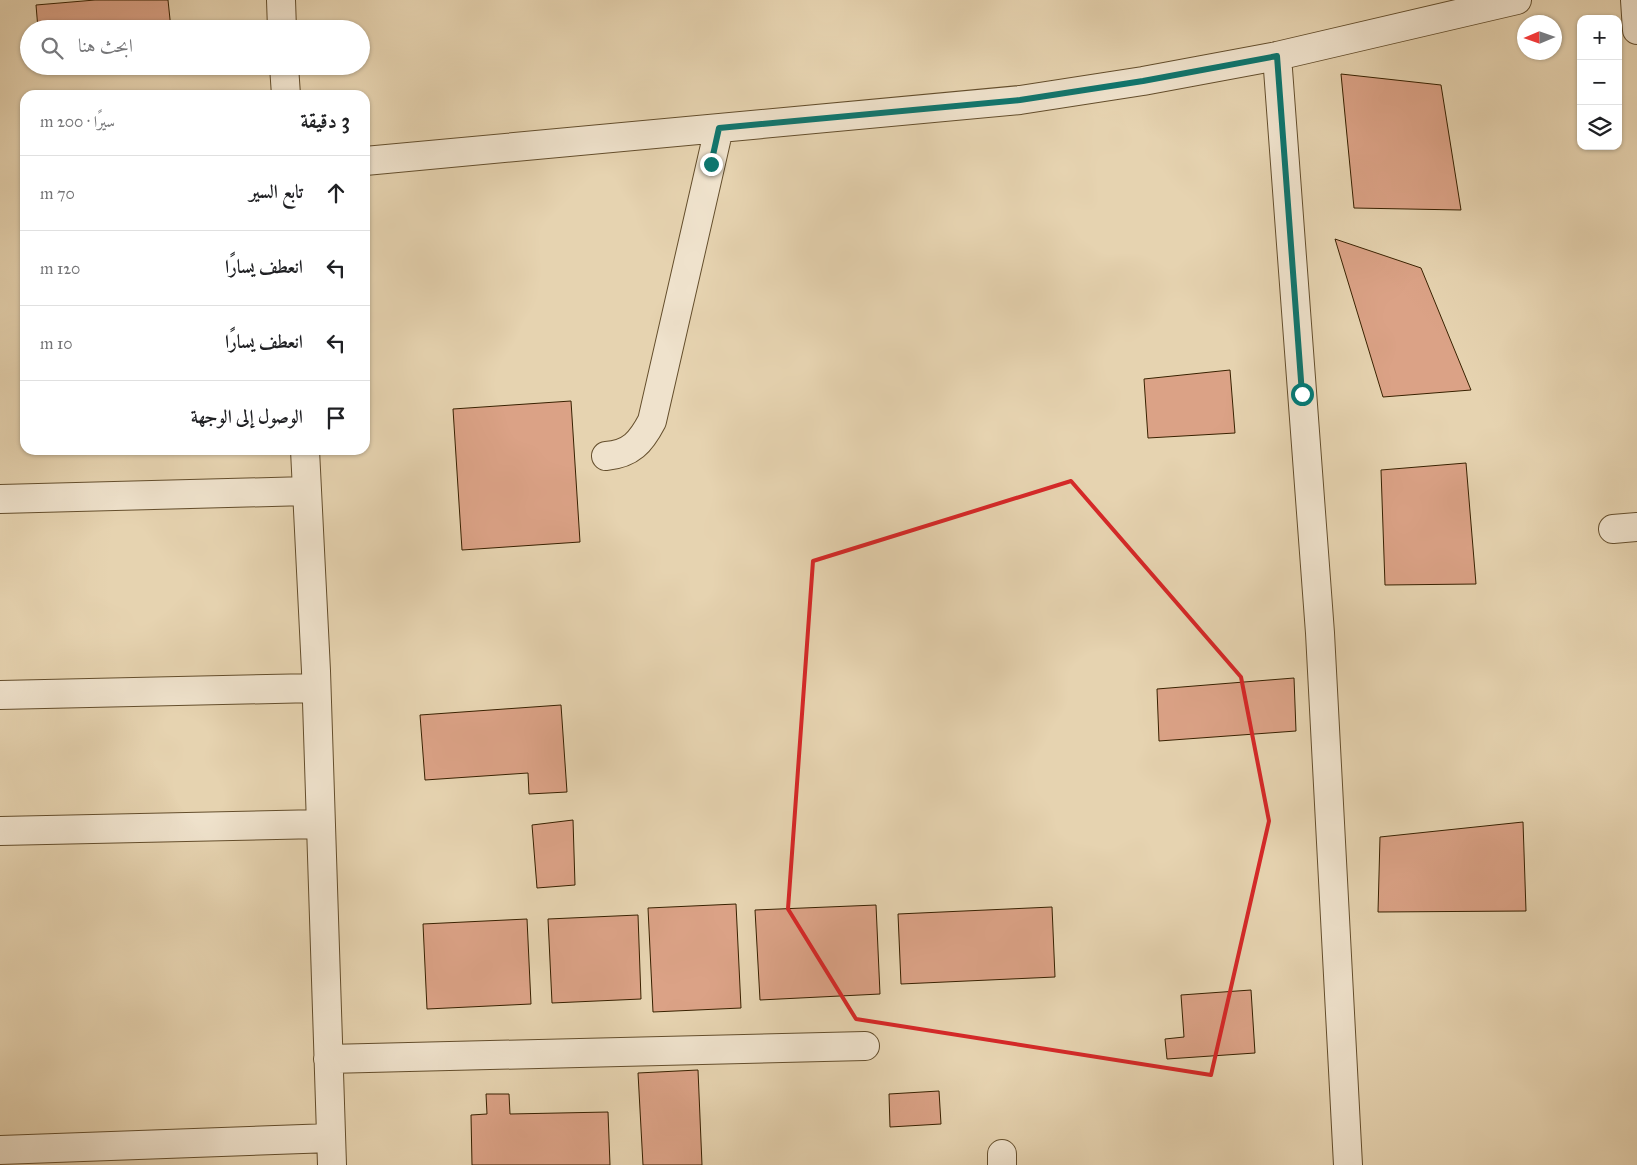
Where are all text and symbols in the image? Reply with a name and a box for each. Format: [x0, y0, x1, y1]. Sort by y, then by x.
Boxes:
north arrow [1517, 15, 1562, 60]
map controls [1577, 15, 1622, 150]
button: + [1577, 15, 1622, 60]
search box [20, 20, 370, 75]
icon: search [38, 34, 66, 62]
text: ابحث هنا [78, 34, 133, 57]
button: − [1577, 60, 1622, 105]
button: layers [1577, 105, 1622, 150]
text: 3 دقيقة [300, 108, 350, 134]
text: سيرًا · 200 m [40, 112, 115, 131]
route end [700, 153, 723, 176]
icon: ahead [322, 179, 350, 207]
text: تابع السير [249, 180, 303, 203]
text: 70 m [40, 184, 75, 203]
icon: left [322, 254, 350, 282]
text: انعطف يسارًا [225, 255, 303, 278]
text: 120 m [40, 259, 80, 278]
icon: left [322, 329, 350, 357]
text: انعطف يسارًا [225, 330, 303, 353]
text: 10 m [40, 334, 72, 353]
route start [1291, 383, 1314, 406]
icon: arrive [322, 404, 350, 432]
text: الوصول إلى الوجهة [191, 405, 303, 428]

